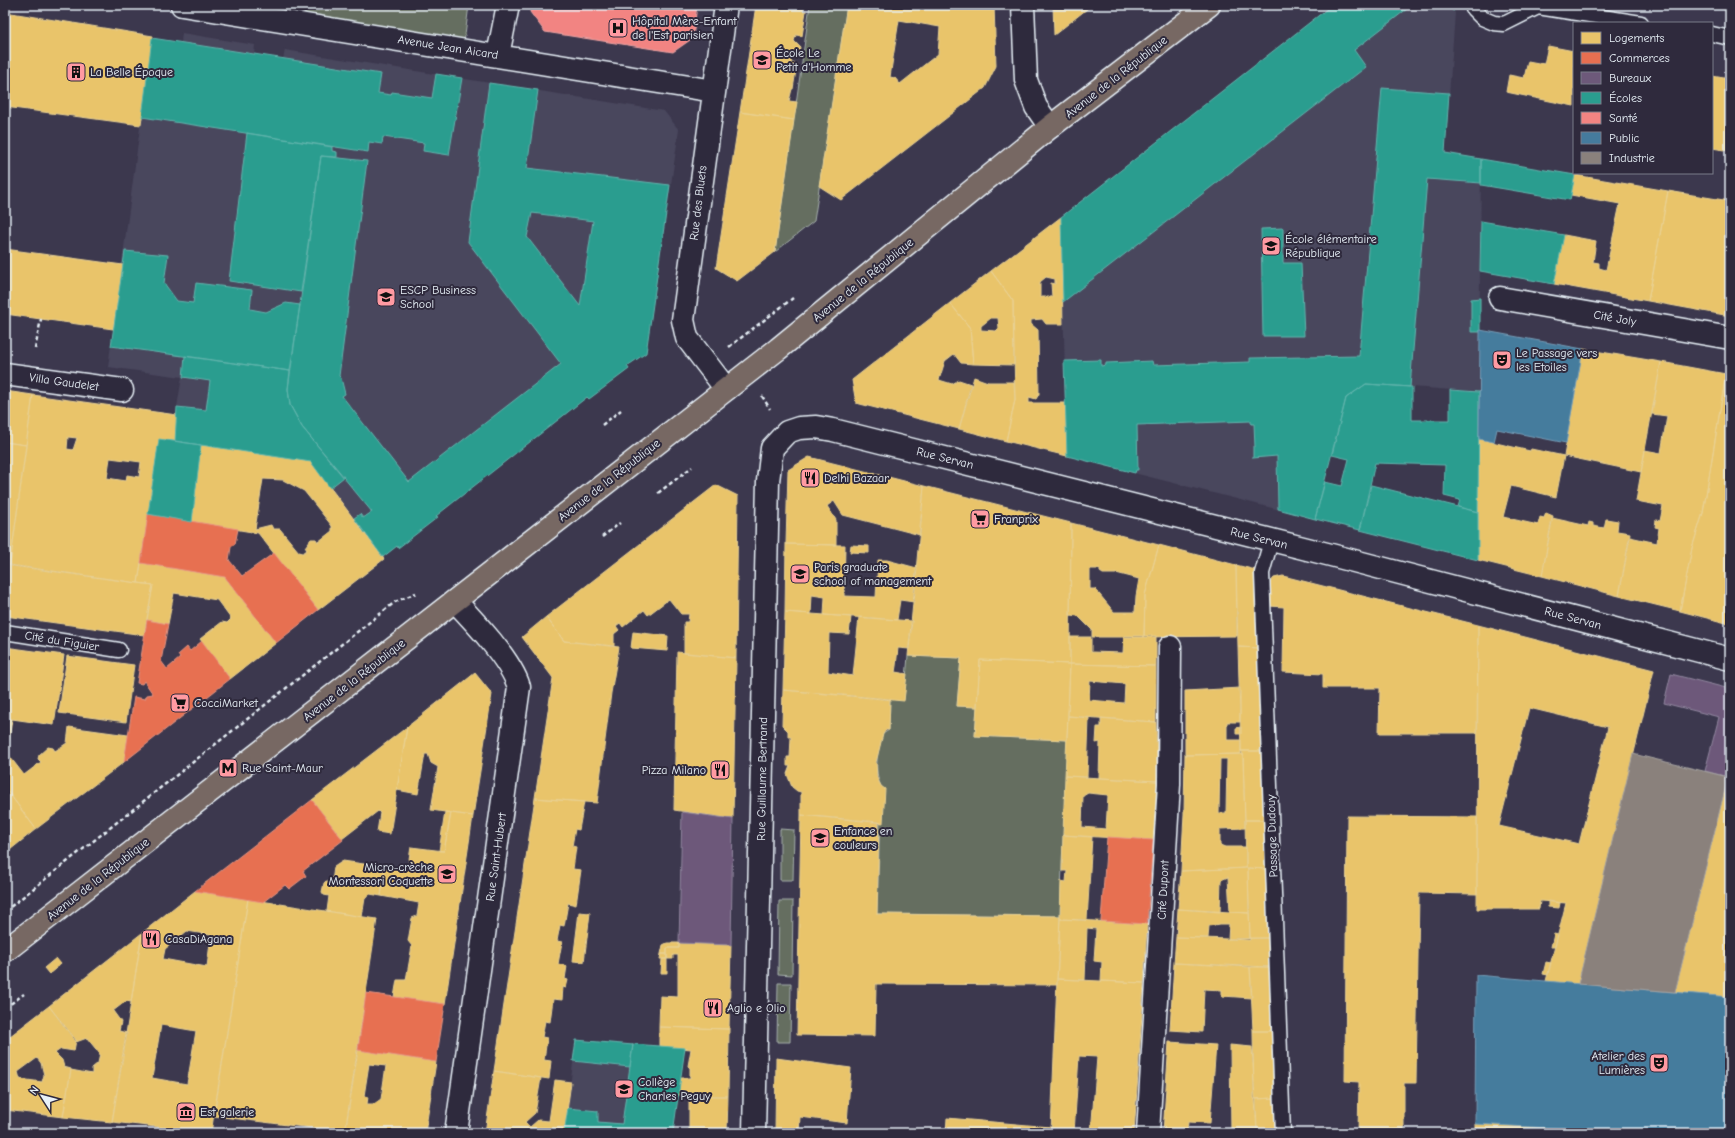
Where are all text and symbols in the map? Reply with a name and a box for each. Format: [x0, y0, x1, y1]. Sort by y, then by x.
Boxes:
place label: Hôpital Mère-Enfant de l'Est parisien [632, 14, 737, 42]
hospital icon: Hôpital Mère-Enfant de l'Est parisien [607, 17, 629, 39]
legend [1573, 22, 1713, 174]
text: Logements [1609, 31, 1665, 45]
street label: Avenue Jean Aicard [397, 32, 499, 62]
street label: Avenue de la République [1062, 33, 1170, 121]
place label: École Le Petit d'Homme [776, 46, 851, 74]
school or university icon: École Le Petit d'Homme [751, 49, 773, 71]
text: Commerces [1609, 51, 1670, 65]
building icon: La Belle Époque [65, 61, 87, 83]
place label: La Belle Époque [90, 65, 173, 79]
text: Bureaux [1609, 71, 1651, 85]
text: Écoles [1609, 91, 1642, 105]
text: Santé [1609, 111, 1638, 125]
text: Public [1609, 131, 1640, 145]
text: Industrie [1609, 151, 1655, 165]
street label: Rue des Bluets [686, 165, 710, 241]
place label: École élémentaire République [1285, 232, 1377, 260]
street label: Avenue de la République [810, 235, 916, 325]
school or university icon: École élémentaire République [1260, 235, 1282, 257]
place label: ESCP Business School [400, 283, 476, 311]
school or university icon: ESCP Business School [375, 286, 397, 308]
street label: Cité Joly [1593, 307, 1638, 329]
place label: Le Passage vers les Etoiles [1516, 346, 1597, 374]
theatre icon: Le Passage vers les Etoiles [1491, 349, 1513, 371]
street label: Villa Gaudelet [28, 370, 100, 394]
street label: Avenue de la République [555, 436, 663, 524]
street label: Rue Servan [915, 444, 975, 472]
restaurant icon: Delhi Bazaar [799, 467, 821, 489]
place label: Delhi Bazaar [824, 471, 889, 485]
supermarket icon: Franprix [969, 508, 991, 530]
place label: Franprix [994, 512, 1038, 526]
street label: Rue Servan [1229, 524, 1289, 552]
place label: Paris graduate school of management [814, 560, 932, 588]
school or university icon: Paris graduate school of management [789, 563, 811, 585]
street label: Rue Servan [1543, 604, 1603, 632]
street label: Cité du Figuier [24, 628, 101, 654]
street label: Avenue de la République [300, 636, 408, 724]
supermarket icon: CocciMarket [169, 692, 191, 714]
place label: CocciMarket [194, 696, 259, 710]
street label: Rue Guillaume Bertrand [754, 717, 770, 841]
metro station icon: Rue Saint-Maur [217, 757, 239, 779]
restaurant icon: Pizza Milano [709, 759, 731, 781]
place label: Rue Saint-Maur [242, 761, 323, 775]
place label: Pizza Milano [642, 763, 706, 777]
street label: Passage Dudouy [1264, 794, 1280, 878]
street label: Rue Saint-Hubert [483, 811, 509, 902]
place label: Enfance en couleurs [834, 824, 892, 852]
school or university icon: Enfance en couleurs [809, 827, 831, 849]
street label: Avenue de la République [44, 835, 152, 923]
street label: Cité Dupont [1154, 859, 1172, 920]
place label: Micro-crèche Montessori Coquette [328, 860, 433, 888]
school or university icon: Micro-crèche Montessori Coquette [436, 863, 458, 885]
restaurant icon: CasaDiAgana [140, 928, 162, 950]
place label: CasaDiAgana [165, 932, 232, 946]
restaurant icon: Aglio e Olio [702, 997, 724, 1019]
place label: Aglio e Olio [727, 1001, 785, 1015]
place label: Atelier des Lumières [1591, 1049, 1645, 1077]
theatre icon: Atelier des Lumières [1648, 1052, 1670, 1074]
place label: Collège Charles Peguy [638, 1075, 711, 1103]
north arrow [22, 1076, 62, 1116]
school or university icon: Collège Charles Peguy [613, 1078, 635, 1100]
text: N [27, 1084, 42, 1097]
museum icon: Est galerie [175, 1101, 197, 1123]
place label: Est galerie [200, 1105, 254, 1119]

